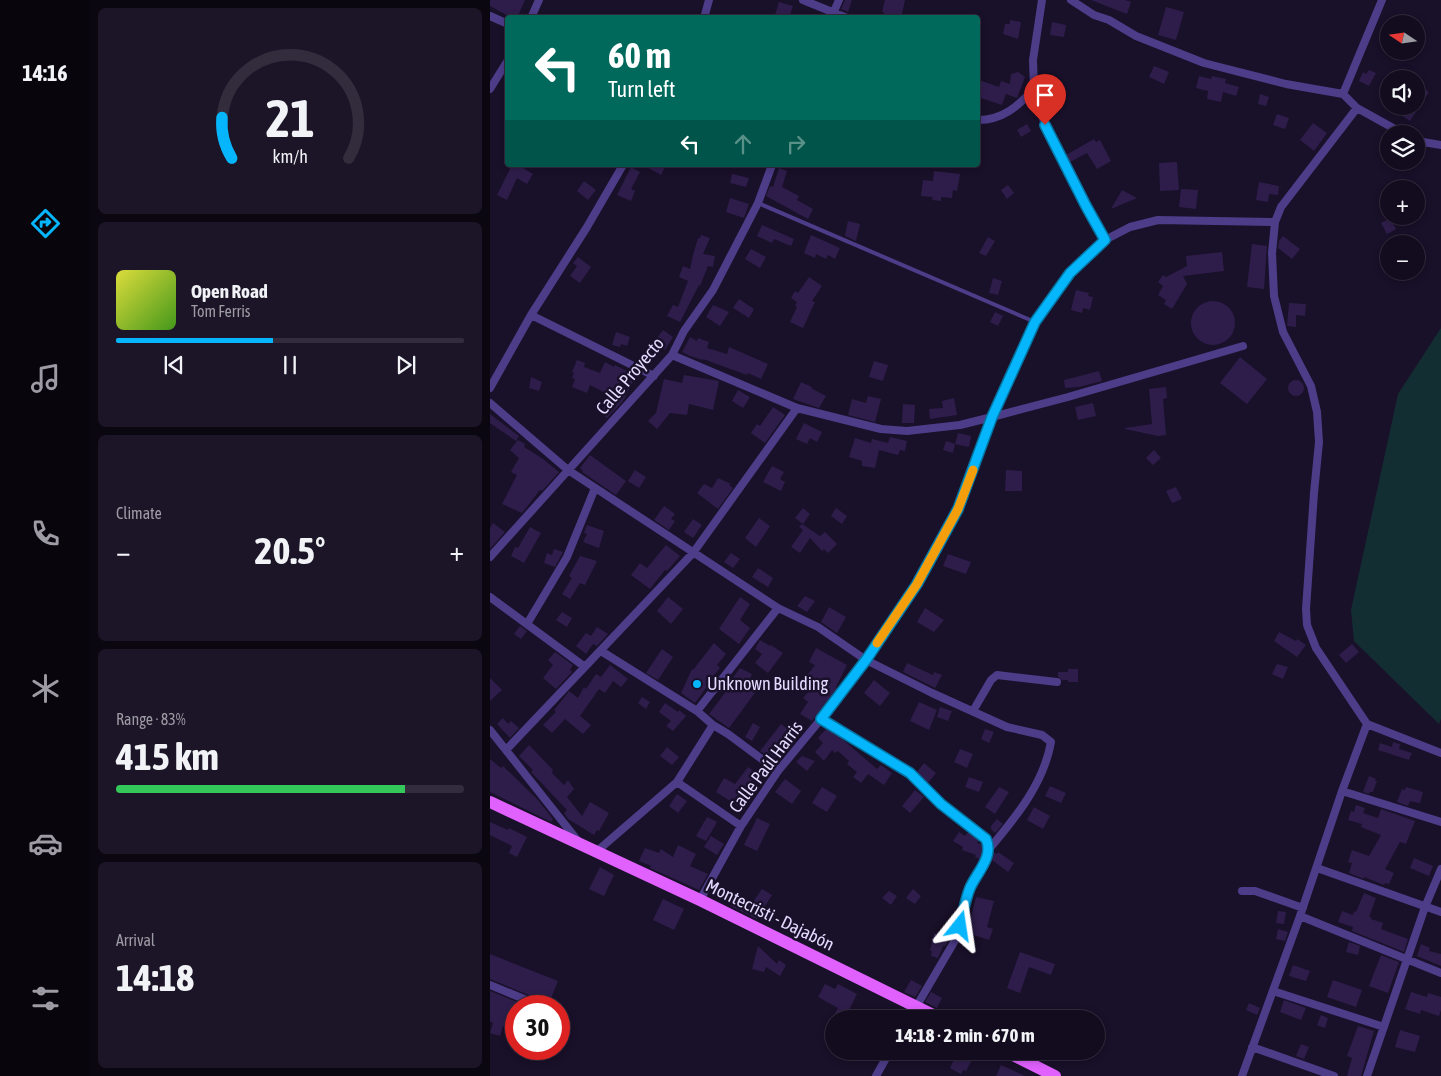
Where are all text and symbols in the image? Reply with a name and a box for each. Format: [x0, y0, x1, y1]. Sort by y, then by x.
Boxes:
north arrow [1380, 15, 1425, 60]
map controls [1380, 15, 1425, 280]
icon: left [525, 35, 590, 100]
text: 60 m [608, 35, 671, 75]
text: 14:16 [22, 60, 68, 86]
button: sound [1380, 70, 1425, 115]
pin [1024, 74, 1066, 125]
text: Turn left [608, 76, 675, 102]
icon: arrive [1031, 81, 1059, 109]
text: 21 [266, 88, 314, 148]
button: layers [1380, 125, 1425, 170]
icon: left [676, 130, 704, 158]
icon: ahead [729, 130, 757, 158]
icon: right [782, 130, 810, 158]
text: km/h [272, 146, 308, 167]
button: + [1380, 180, 1425, 225]
icon: directions [28, 206, 63, 241]
button: − [1380, 235, 1425, 280]
text: Open Road [191, 280, 268, 302]
text: Tom Ferris [191, 302, 250, 320]
street label: Calle Proyecto [591, 333, 668, 419]
icon: previous [160, 351, 188, 379]
icon: pause [276, 351, 304, 379]
icon: next [392, 351, 420, 379]
icon: music [28, 361, 63, 396]
text: Climate [116, 504, 162, 522]
icon: phone [28, 516, 63, 551]
text: 20.5° [255, 529, 325, 572]
text: − [116, 535, 131, 567]
text: + [449, 535, 464, 567]
icon: climate [28, 671, 63, 706]
place label: Unknown Building [707, 673, 829, 694]
marker: Unknown Building [691, 678, 703, 690]
text: Range · 83% [116, 710, 186, 728]
street label: Calle Paúl Harris [724, 717, 807, 817]
text: 415 km [116, 735, 219, 778]
icon: car [28, 826, 63, 861]
street label: Montecristi - Dajabón [703, 874, 838, 955]
position arrow [933, 899, 985, 951]
text: Arrival [116, 931, 155, 949]
text: 14:18 [116, 956, 194, 999]
icon: filters [28, 981, 63, 1016]
speed limit sign: 30 [505, 995, 570, 1060]
text: 14:18 · 2 min · 670 m [895, 1024, 1035, 1046]

